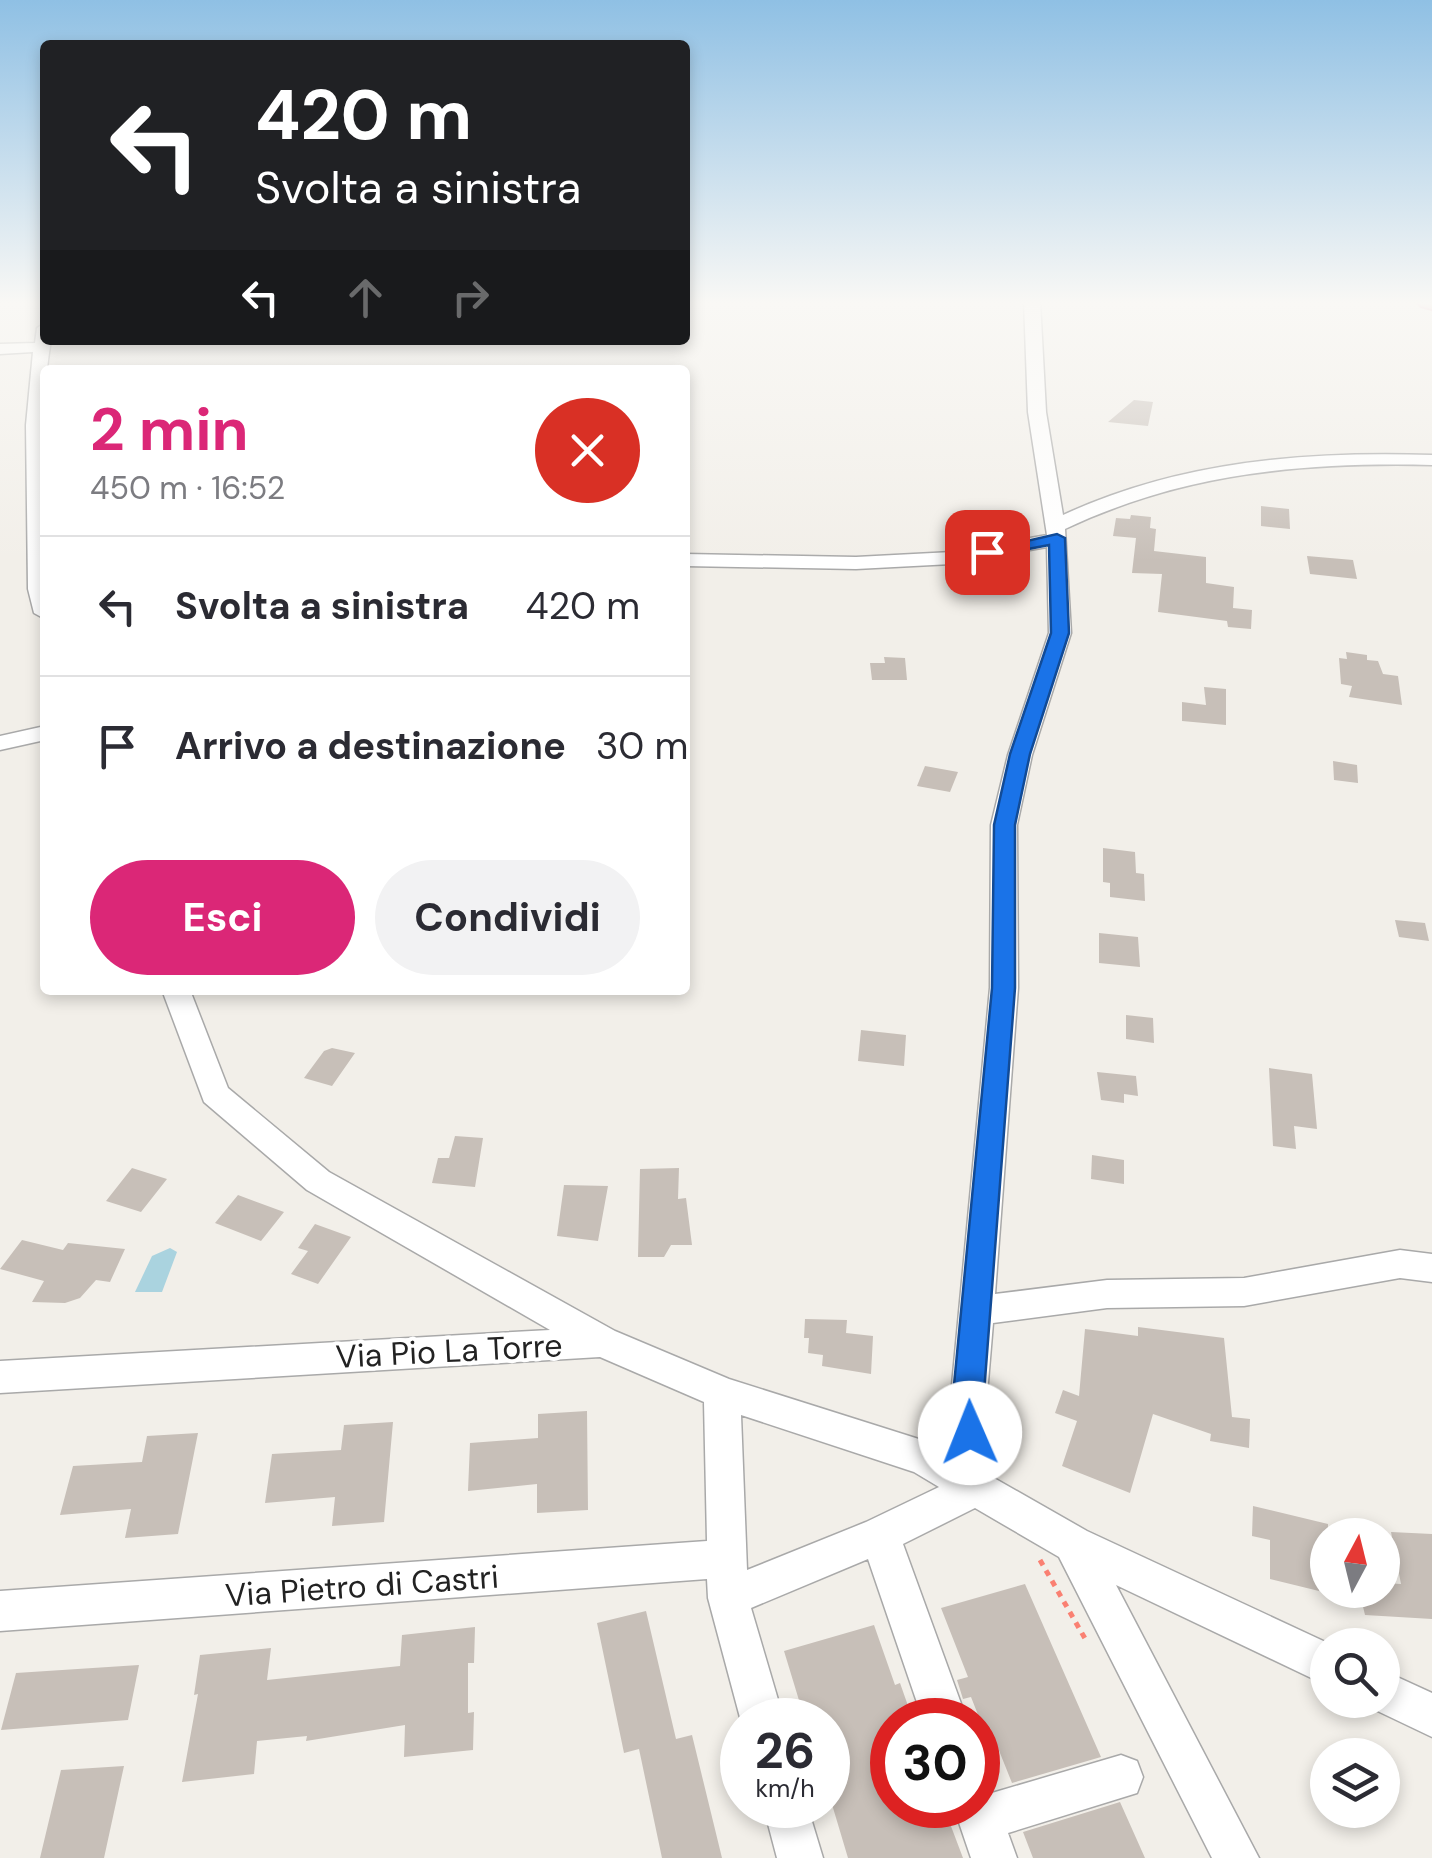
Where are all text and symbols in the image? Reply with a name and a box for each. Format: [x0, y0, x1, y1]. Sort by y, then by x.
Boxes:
text: 420 m [255, 70, 472, 161]
icon: left [90, 80, 220, 210]
text: Svolta a sinistra [255, 158, 581, 217]
icon: left [233, 270, 288, 325]
icon: ahead [338, 270, 393, 325]
icon: right [443, 270, 498, 325]
text: 2 min [90, 390, 249, 469]
button: close [535, 398, 640, 503]
text: 450 m · 16:52 [90, 467, 285, 509]
pin [945, 510, 1030, 595]
icon: arrive [960, 525, 1015, 580]
icon: left [90, 579, 145, 634]
text: Svolta a sinistra [175, 581, 469, 631]
text: 420 m [525, 581, 640, 631]
icon: arrive [90, 719, 145, 774]
text: Arrivo a destinazione [175, 721, 566, 771]
text: 30 m [596, 721, 688, 771]
button: Esci [90, 860, 355, 975]
button: Condividi [375, 860, 640, 975]
street label: Via Pio La Torre [335, 1324, 563, 1378]
position arrow [918, 1381, 1022, 1485]
north arrow [1310, 1518, 1400, 1608]
map controls [1310, 1518, 1400, 1828]
street label: Via Pietro di Castri [224, 1555, 500, 1617]
button: search [1310, 1628, 1400, 1718]
speed limit sign: 30 [870, 1698, 1000, 1828]
text: 26 [755, 1718, 815, 1784]
button: layers [1310, 1738, 1400, 1828]
text: km/h [755, 1772, 815, 1805]

